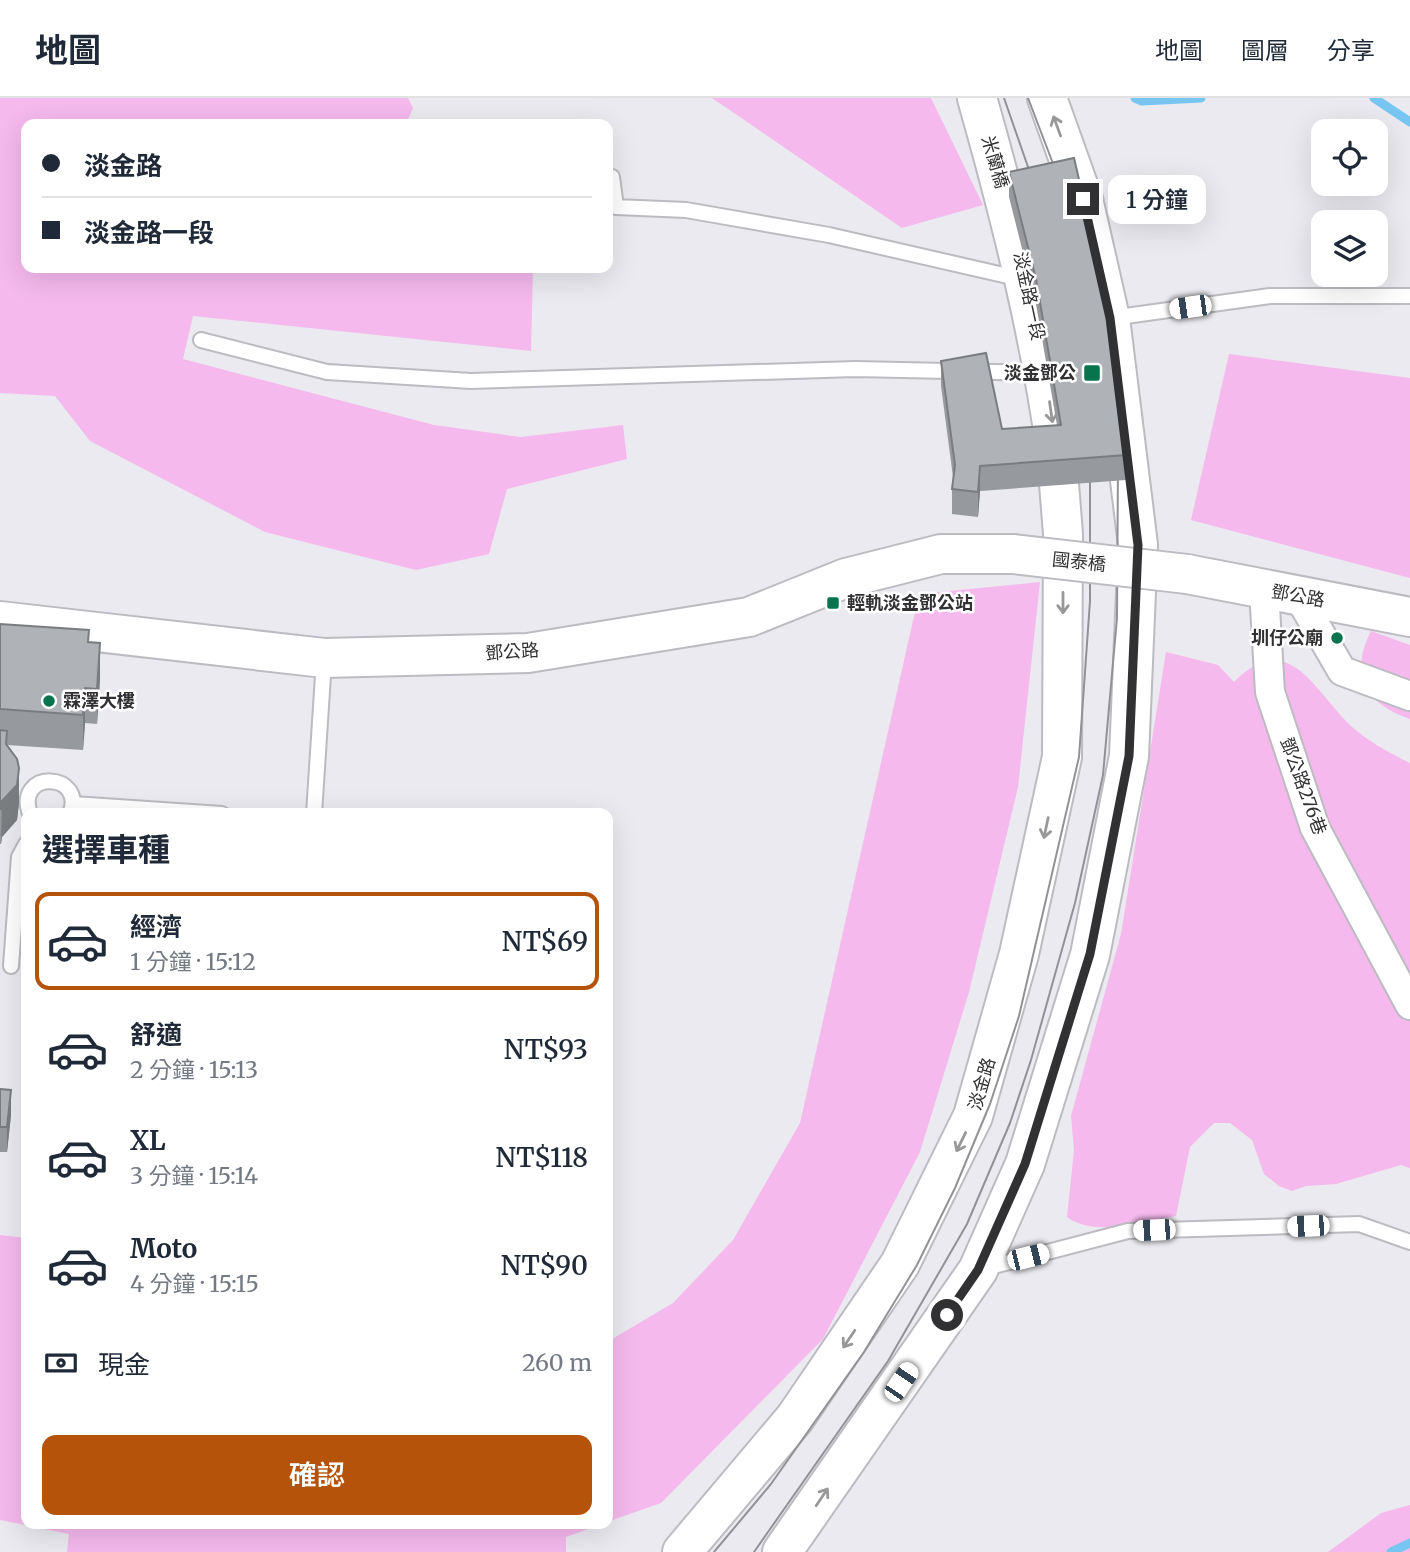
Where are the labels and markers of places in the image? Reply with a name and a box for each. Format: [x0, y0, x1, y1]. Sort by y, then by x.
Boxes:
place label: 淡金鄧公 [1004, 361, 1076, 384]
marker: 淡金鄧公 [1082, 363, 1102, 383]
place label: 輕軌淡金鄧公站 [847, 591, 973, 614]
marker: 輕軌淡金鄧公站 [825, 595, 841, 611]
place label: 圳仔公廟 [1251, 626, 1323, 649]
marker: 圳仔公廟 [1329, 630, 1345, 646]
place label: 霖澤大樓 [63, 689, 135, 712]
marker: 霖澤大樓 [41, 693, 57, 709]

